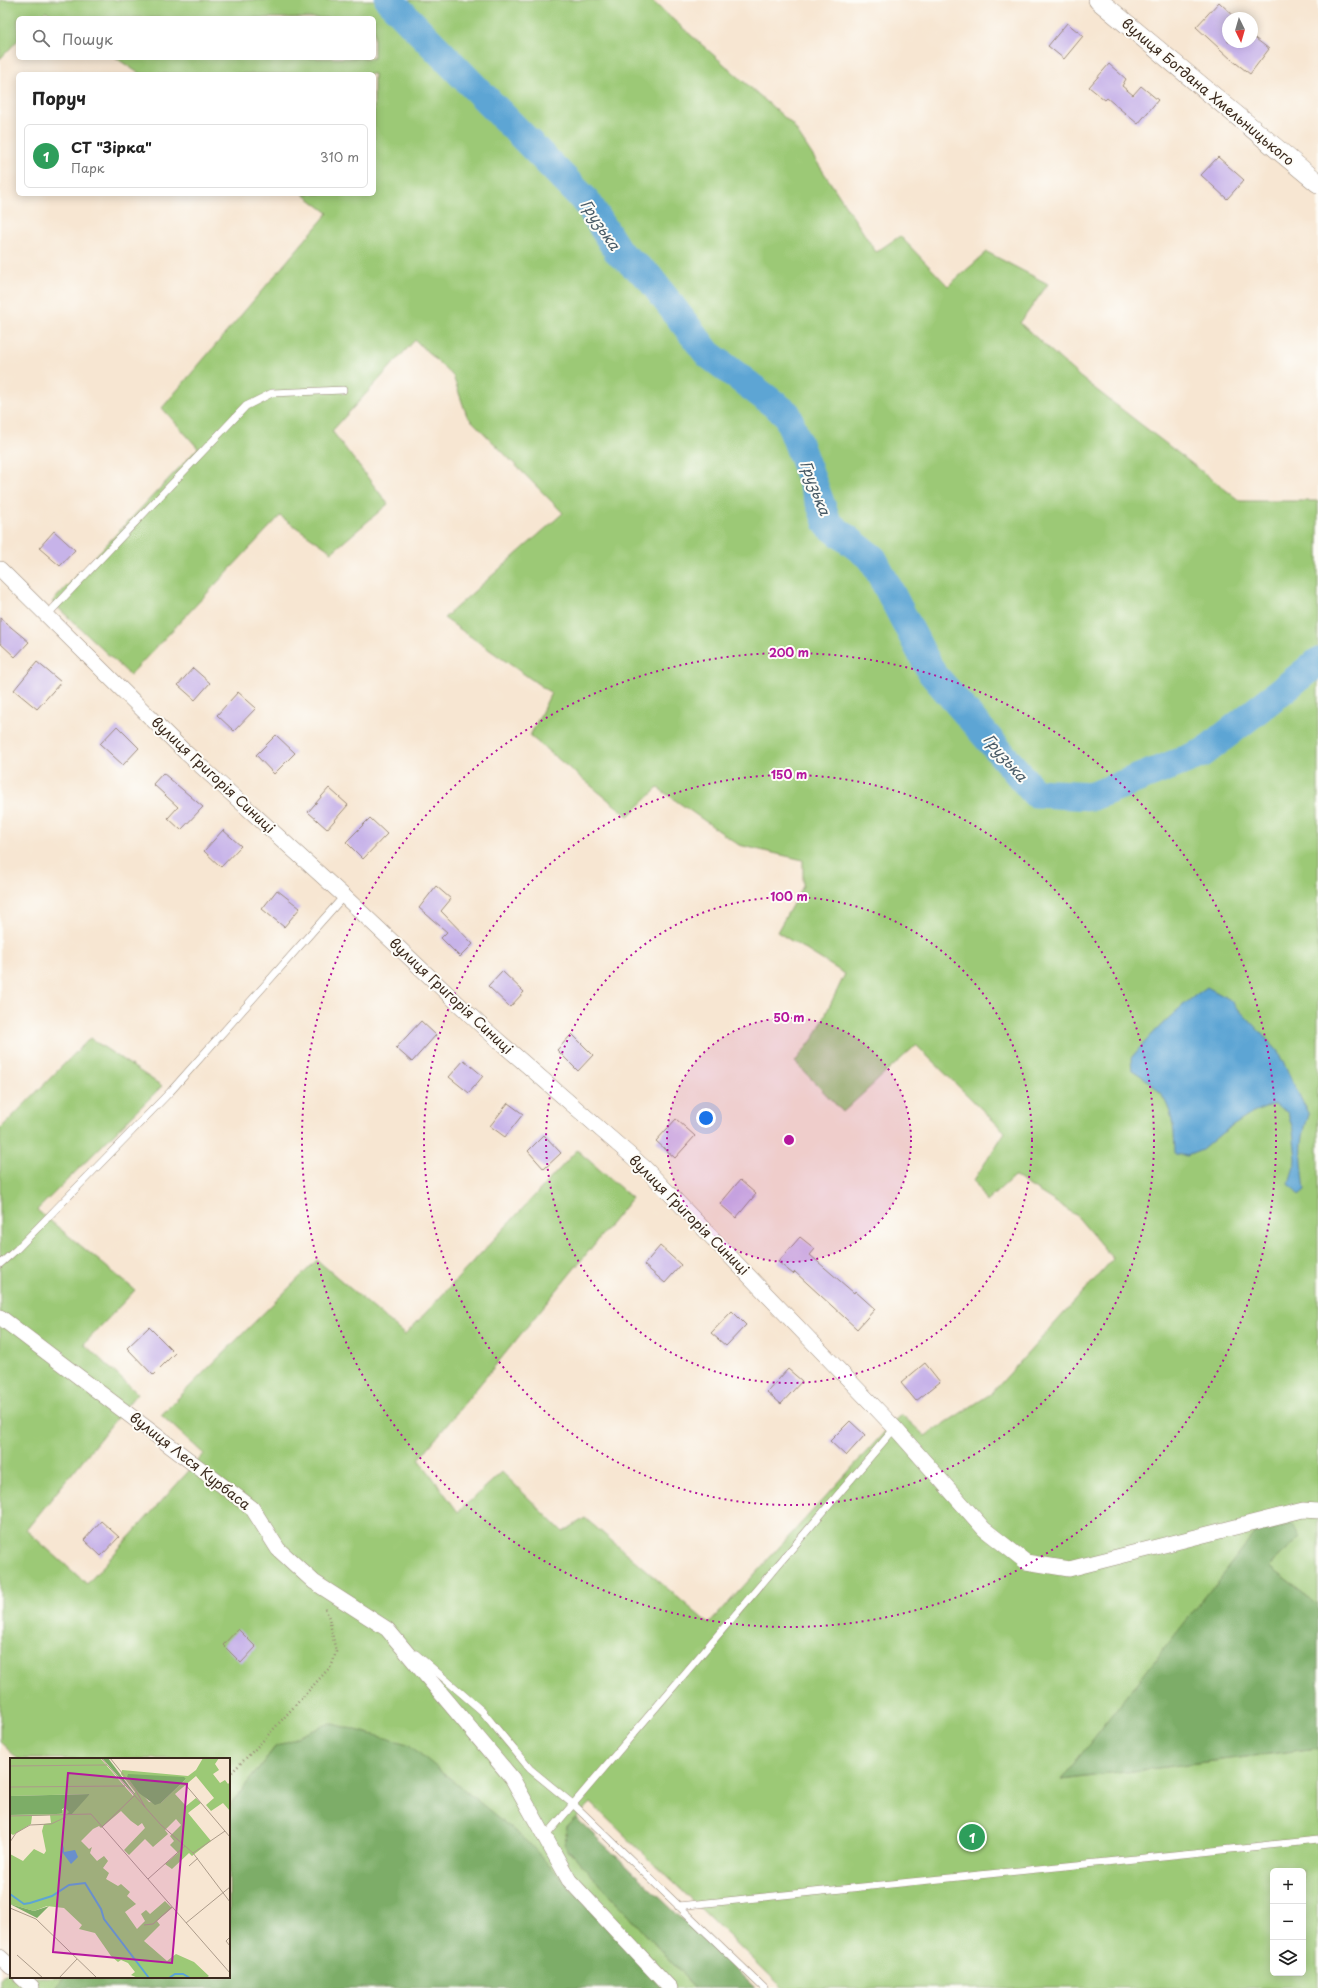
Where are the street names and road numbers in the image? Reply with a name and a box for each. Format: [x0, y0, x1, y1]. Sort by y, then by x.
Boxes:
street label: вулиця Богдана Хмельницького [1117, 13, 1299, 170]
street label: вулиця Григорія Синиці [147, 712, 280, 838]
street label: вулиця Григорія Синиці [385, 933, 518, 1059]
street label: вулиця Григорія Синиці [624, 1150, 754, 1280]
street label: вулиця Леся Курбаса [125, 1407, 255, 1515]

